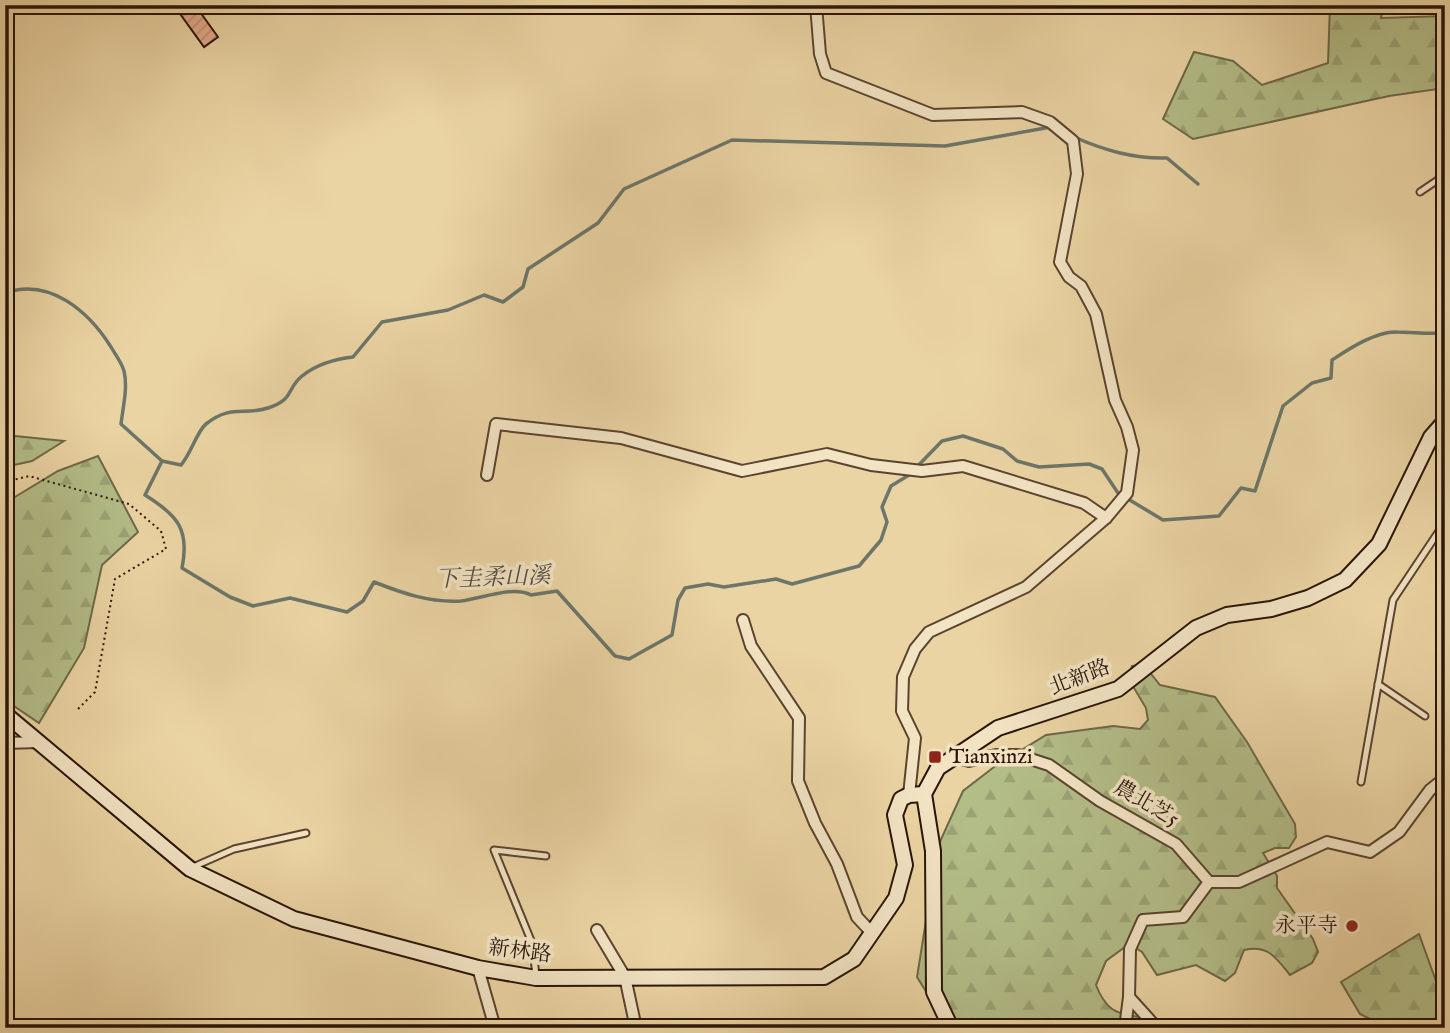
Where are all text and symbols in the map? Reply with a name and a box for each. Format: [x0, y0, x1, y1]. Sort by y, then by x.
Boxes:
water label: 下圭柔山溪 [435, 561, 554, 594]
street label: 北新路 [1046, 654, 1114, 702]
place label: Tianxinzi [949, 744, 1033, 771]
marker: Tianxinzi [927, 749, 943, 765]
street label: 農北芝5 [1109, 775, 1184, 834]
place label: 永平寺 [1275, 913, 1338, 940]
marker: 永平寺 [1344, 918, 1360, 934]
street label: 新林路 [487, 935, 553, 969]

